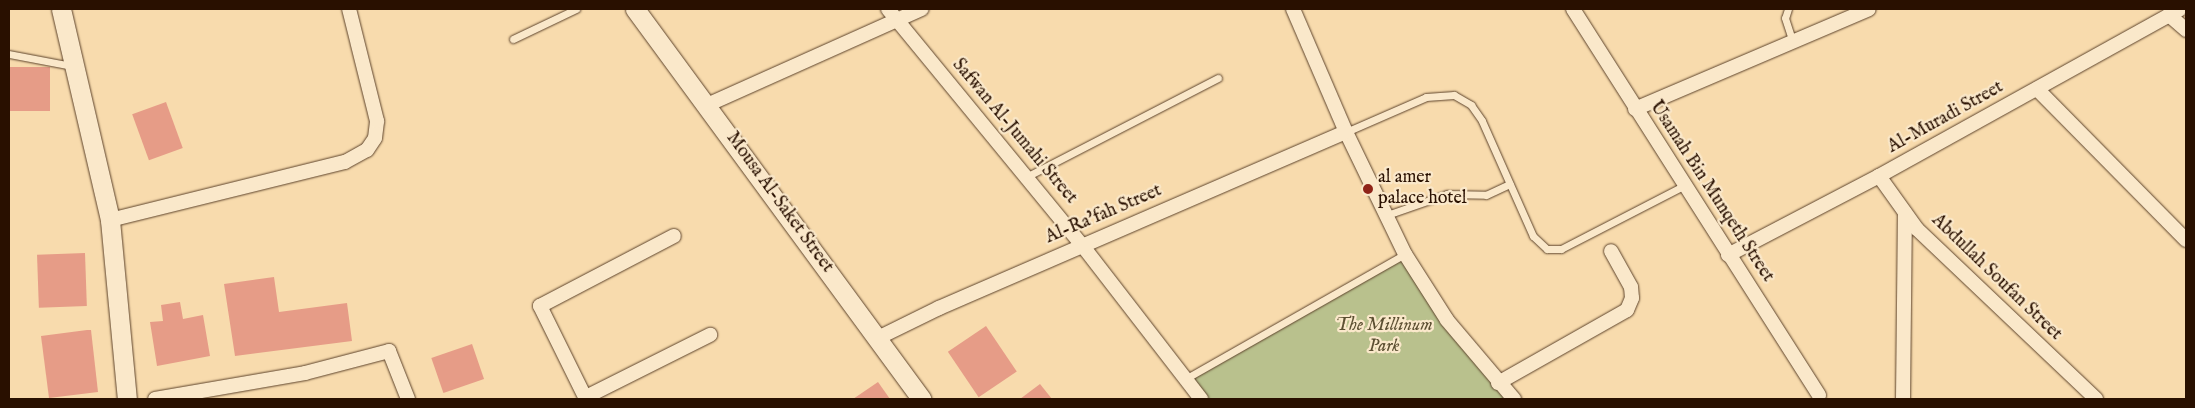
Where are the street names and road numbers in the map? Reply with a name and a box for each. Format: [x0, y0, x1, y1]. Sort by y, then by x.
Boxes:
street label: Safwan Al-Jumahi Street [947, 55, 1081, 209]
street label: Al-Muradi Street [1884, 77, 2008, 159]
street label: Usamah Bin Munqeth Street [1644, 97, 1778, 287]
street label: Mousa Al-Saket Street [721, 128, 837, 278]
street label: Al-Ra'fah Street [1043, 181, 1165, 249]
street label: Abdullah Soufan Street [1926, 210, 2066, 346]

